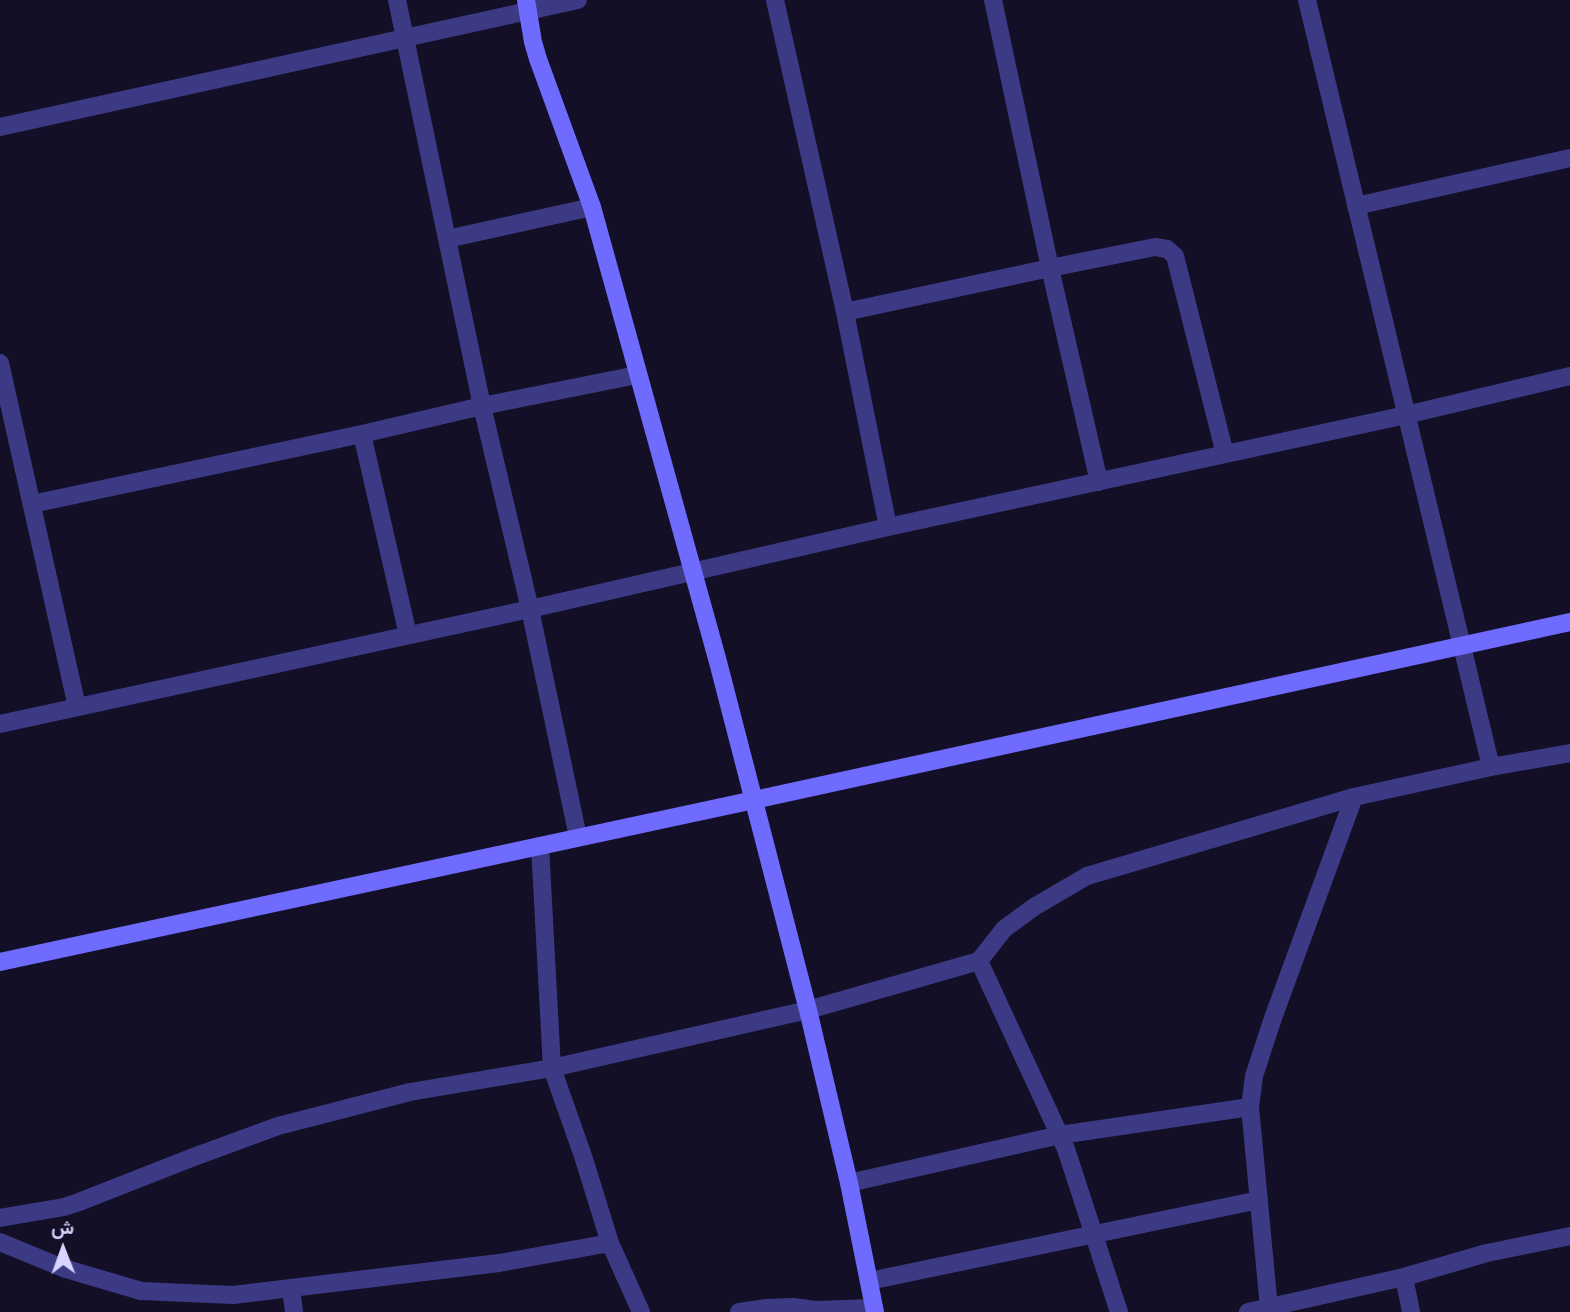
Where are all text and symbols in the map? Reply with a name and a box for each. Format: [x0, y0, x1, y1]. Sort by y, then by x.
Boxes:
north arrow [28, 1214, 98, 1284]
text: ش [51, 1214, 74, 1241]

